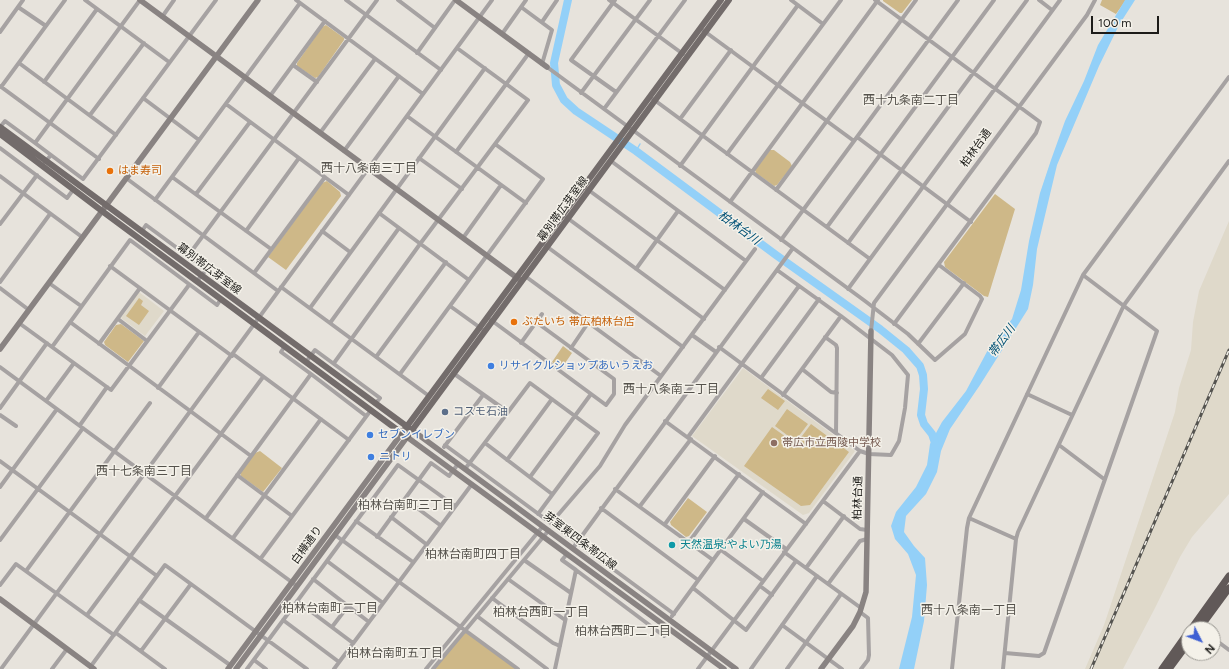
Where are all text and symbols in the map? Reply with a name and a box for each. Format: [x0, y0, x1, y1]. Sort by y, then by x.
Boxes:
scale bar [1093, 8, 1161, 34]
text: 100 m [1098, 16, 1132, 30]
district label: 西十九条南二丁目 [863, 93, 959, 107]
street label: 柏林台通 [958, 126, 994, 170]
district label: 西十八条南三丁目 [321, 161, 417, 175]
place label: はま寿司 [118, 164, 162, 178]
marker: はま寿司 [105, 166, 115, 176]
street label: 幕別帯広芽室線 [535, 174, 591, 244]
water label: 柏林台川 [715, 208, 763, 248]
street label: 幕別帯広芽室線 [174, 241, 244, 297]
place label: ぶたいち 帯広柏林台店 [522, 315, 635, 329]
marker: ぶたいち 帯広柏林台店 [509, 317, 519, 327]
water label: 帯広川 [986, 322, 1018, 360]
place label: リサイクルショップあいうえお [499, 359, 653, 373]
marker: リサイクルショップあいうえお [486, 361, 496, 371]
district label: 西十八条南二丁目 [623, 382, 719, 396]
place label: コスモ石油 [453, 405, 508, 419]
marker: コスモ石油 [440, 407, 450, 417]
place label: セブンイレブン [378, 428, 455, 442]
marker: セブンイレブン [365, 430, 375, 440]
place label: 帯広市立西陵中学校 [782, 436, 881, 450]
marker: 帯広市立西陵中学校 [769, 438, 779, 448]
place label: ニトリ [379, 450, 412, 464]
marker: ニトリ [366, 452, 376, 462]
district label: 西十七条南三丁目 [96, 464, 192, 478]
street label: 柏林台通 [851, 476, 865, 520]
district label: 柏林台南町三丁目 [358, 498, 454, 512]
street label: 芽室東四条帯広線 [541, 509, 619, 573]
street label: 白樺通り [289, 523, 325, 567]
place label: 天然温泉;やよい乃湯 [680, 538, 782, 552]
marker: 天然温泉;やよい乃湯 [667, 540, 677, 550]
district label: 柏林台南町四丁目 [425, 547, 521, 561]
district label: 柏林台南町二丁目 [282, 601, 378, 615]
district label: 西十八条南一丁目 [921, 603, 1017, 617]
district label: 柏林台西町一丁目 [493, 605, 589, 619]
north arrow [1181, 621, 1221, 661]
district label: 柏林台西町二丁目 [575, 624, 671, 638]
text: N [1202, 641, 1217, 656]
district label: 柏林台南町五丁目 [347, 646, 443, 660]

